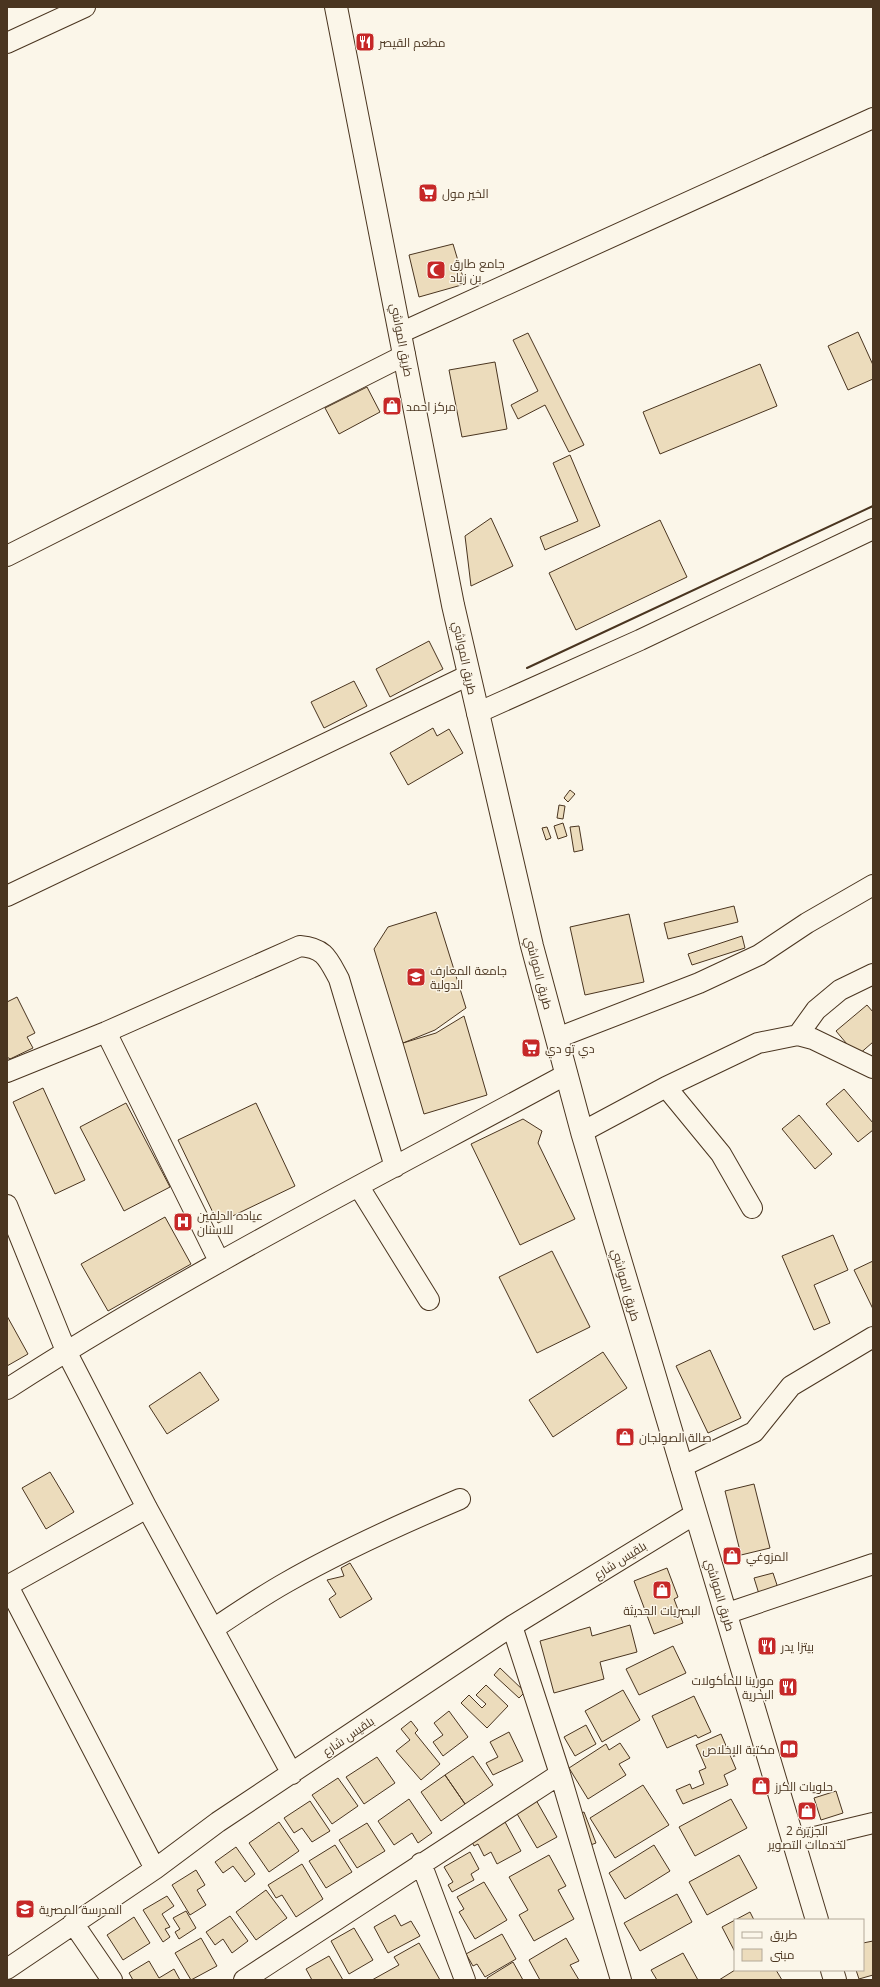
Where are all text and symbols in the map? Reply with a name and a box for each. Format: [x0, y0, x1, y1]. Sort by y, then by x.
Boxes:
restaurant icon: مطعم القيصر [354, 31, 376, 53]
place label: مطعم القيصر [378, 34, 446, 51]
supermarket icon: الخير مول [417, 182, 439, 204]
place label: الخير مول [442, 185, 489, 202]
place label: جامع طارق بن زياد [450, 255, 505, 286]
mosque icon: جامع طارق بن زياد [425, 259, 447, 281]
street label: طريق المواشي [385, 302, 417, 379]
shop icon: مركز احمد [381, 395, 403, 417]
place label: مركز احمد [406, 398, 456, 415]
street label: طريق المواشي [447, 620, 481, 697]
street label: طريق المواشي [519, 935, 557, 1012]
place label: جامعة المعارف الدولية [430, 962, 507, 993]
school or university icon: جامعة المعارف الدولية [405, 966, 427, 988]
supermarket icon: دي تو دي [520, 1037, 542, 1059]
place label: دي تو دي [545, 1040, 595, 1059]
place label: عياده الدلفين للاسنان [197, 1207, 263, 1238]
hospital icon: عياده الدلفين للاسنان [172, 1211, 194, 1233]
street label: طريق المواشي [606, 1247, 644, 1324]
shop icon: صالة الصولجان [614, 1426, 636, 1448]
place label: صالة الصولجان [639, 1429, 712, 1446]
street label: بلقيس شارع [590, 1537, 650, 1583]
shop icon: المزوغي [721, 1545, 743, 1567]
place label: المزوغي [746, 1548, 788, 1567]
street label: طريق المواشي [699, 1557, 739, 1634]
shop icon: البصريات الحديثة [651, 1579, 673, 1601]
place label: البصريات الحديثة [623, 1602, 701, 1619]
restaurant icon: بيتزا يدر [756, 1635, 778, 1657]
place label: بيتزا يدر [780, 1638, 814, 1655]
place label: مورينا للمأكولات البحرية [692, 1672, 774, 1703]
restaurant icon: مورينا للمأكولات البحرية [777, 1676, 799, 1698]
street label: بلقيس شارع [319, 1712, 377, 1760]
library icon: مكتبة الإخلاص [778, 1738, 800, 1760]
place label: مكتبة الإخلاص [702, 1741, 775, 1758]
shop icon: حلويات الكرز [750, 1775, 772, 1797]
place label: حلويات الكرز [774, 1778, 833, 1795]
shop icon: الجزيرة 2 لخدماات التصوير [796, 1800, 818, 1822]
place label: الجزيرة 2 لخدماات التصوير [767, 1822, 846, 1853]
school or university icon: المدرسة المصرية [14, 1898, 36, 1920]
place label: المدرسة المصرية [39, 1901, 122, 1918]
legend [734, 1919, 864, 1971]
text: طريق [770, 1926, 798, 1943]
text: مبنى [770, 1946, 795, 1963]

